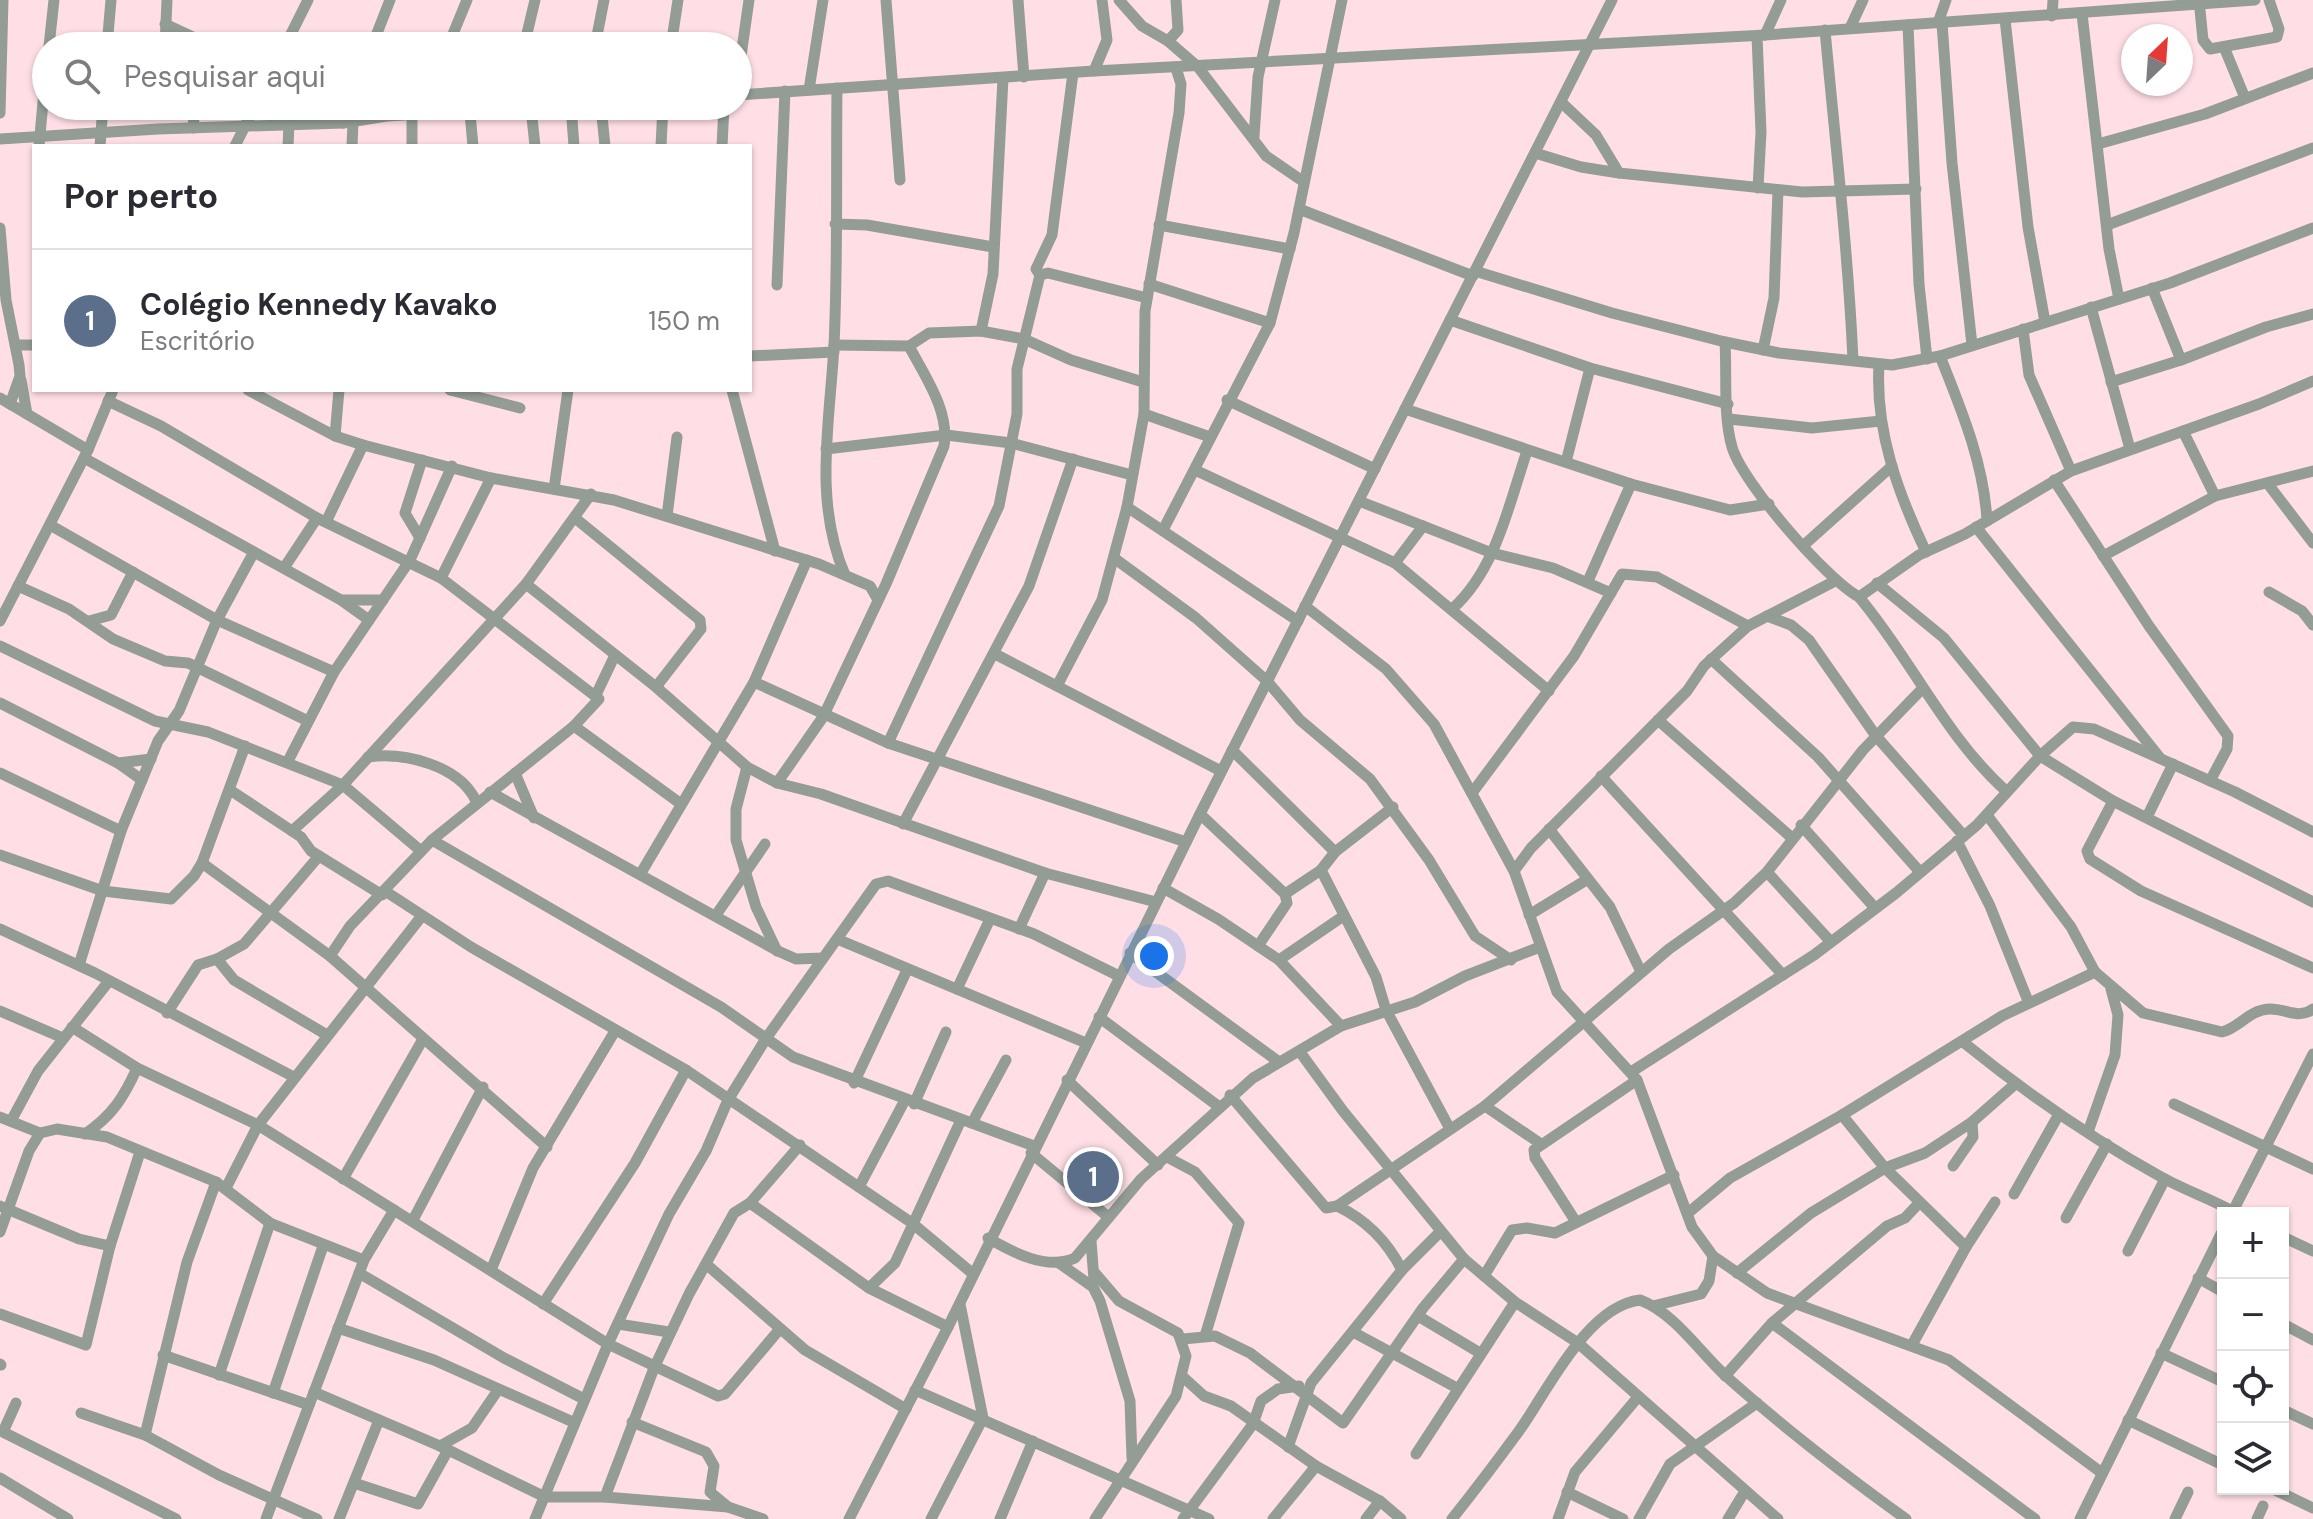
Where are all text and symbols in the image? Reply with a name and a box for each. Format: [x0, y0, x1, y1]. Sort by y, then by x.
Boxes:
north arrow [2121, 24, 2193, 96]
search box [32, 32, 752, 120]
icon: search [60, 54, 104, 98]
text: Pesquisar aqui [124, 57, 326, 96]
text: Por perto [64, 174, 218, 219]
text: Colégio Kennedy Kavako [140, 285, 497, 324]
text: 1 [85, 304, 95, 338]
text: 150 m [648, 304, 720, 338]
text: Escritório [140, 324, 255, 358]
your location [1134, 936, 1174, 976]
pin: 1 [1067, 1147, 1119, 1207]
map controls [2217, 1207, 2289, 1495]
button: + [2217, 1207, 2289, 1279]
button: − [2217, 1279, 2289, 1351]
button: locate [2217, 1351, 2289, 1423]
button: layers [2217, 1423, 2289, 1495]

